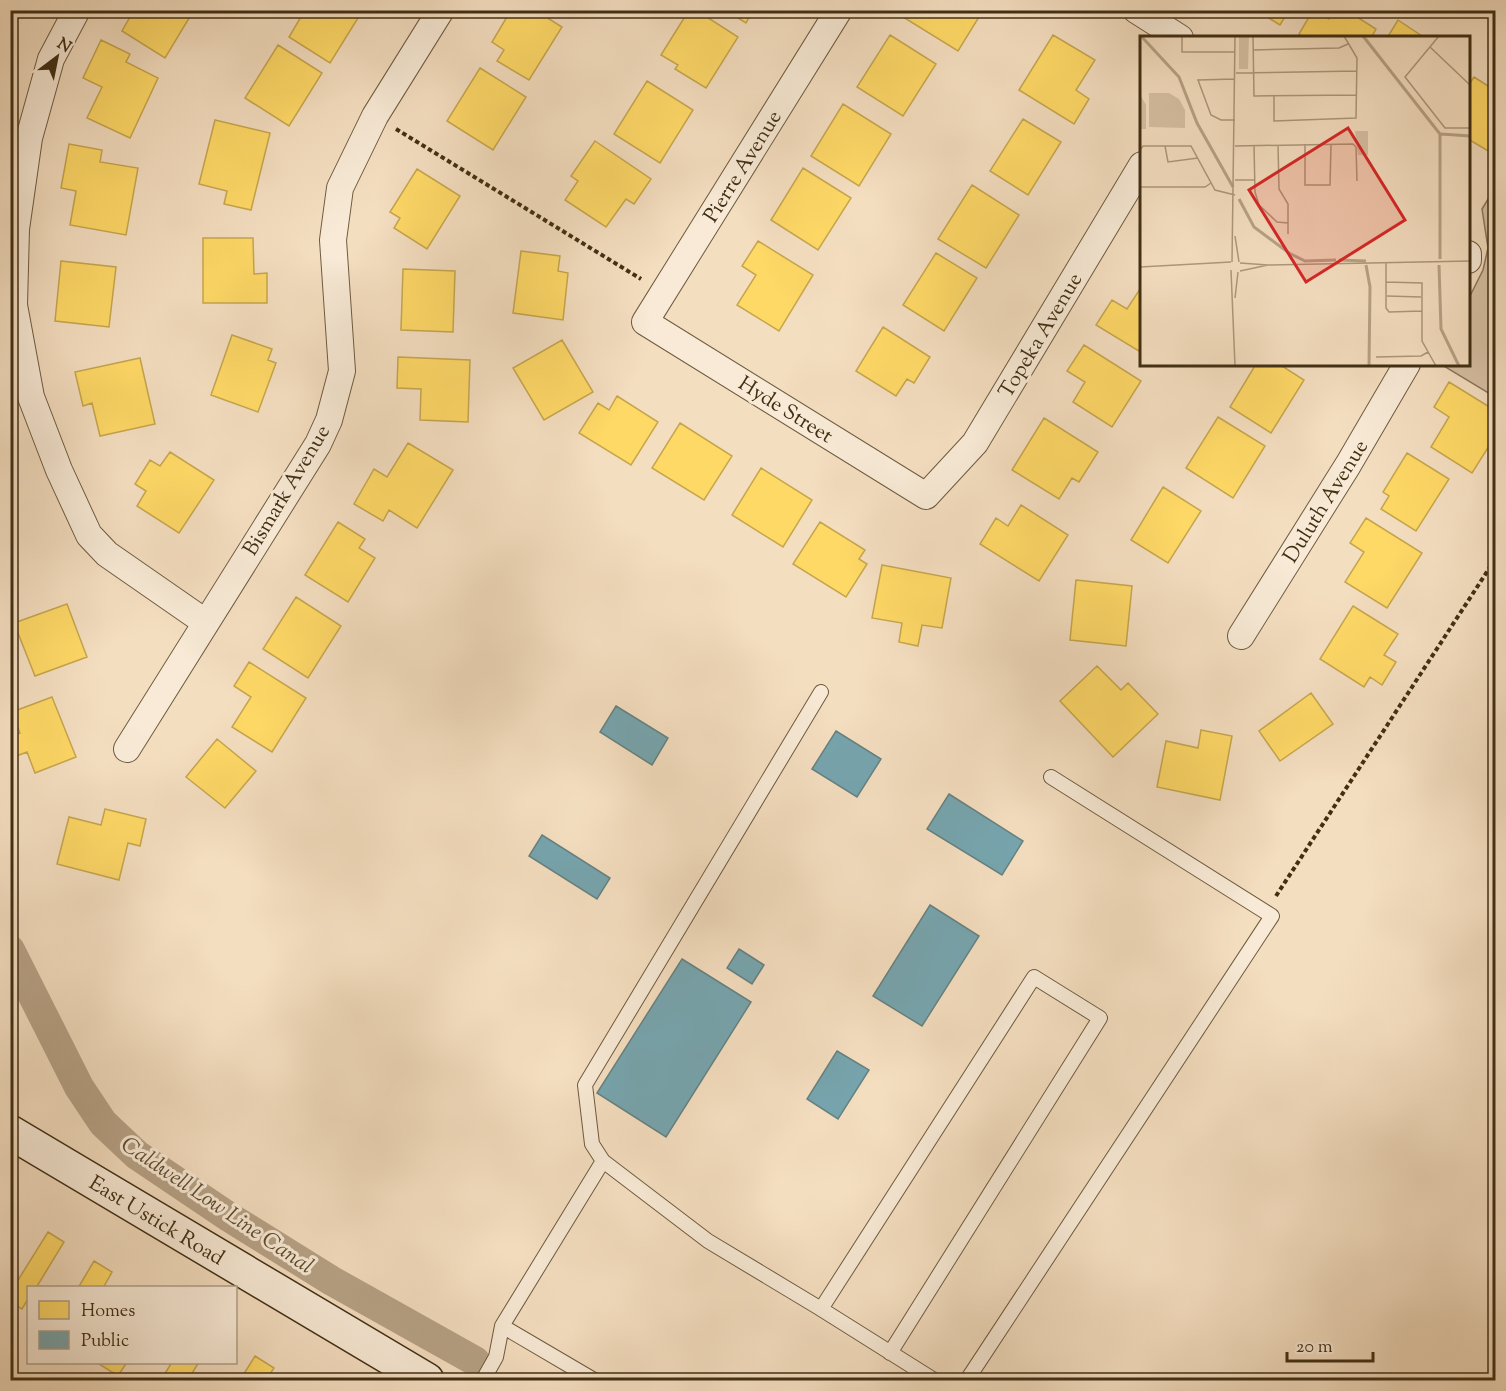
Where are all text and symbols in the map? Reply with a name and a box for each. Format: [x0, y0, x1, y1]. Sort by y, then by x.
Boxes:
north arrow [27, 27, 87, 87]
text: N [52, 33, 75, 60]
inset map [1140, 36, 1470, 366]
street label: Pierre Avenue [697, 105, 790, 229]
street label: Topeka Avenue [992, 268, 1091, 404]
street label: Hyde Street [732, 370, 838, 452]
street label: Bismark Avenue [237, 420, 339, 562]
street label: Duluth Avenue [1277, 434, 1377, 570]
water label: Caldwell Low Line Canal [114, 1130, 319, 1283]
street label: East Ustick Road [83, 1169, 229, 1274]
legend [27, 1286, 237, 1364]
text: Homes [81, 1299, 135, 1325]
scale bar [1287, 1325, 1372, 1363]
text: Public [81, 1329, 129, 1355]
text: 20 m [1296, 1335, 1333, 1361]

